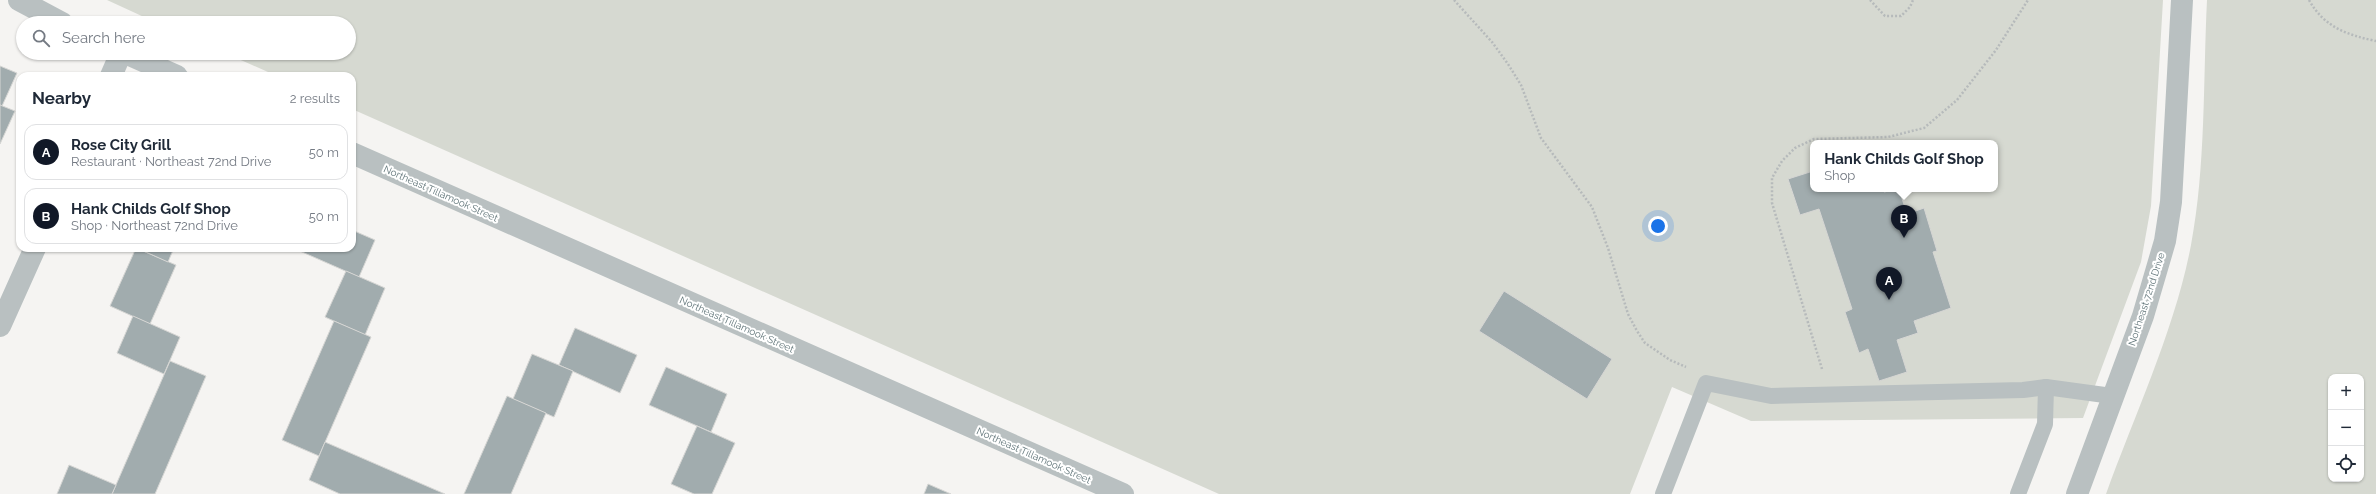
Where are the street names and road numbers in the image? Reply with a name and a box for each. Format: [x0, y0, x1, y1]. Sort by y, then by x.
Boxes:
street label: Northeast Tillamook Street [382, 163, 500, 224]
street label: Northeast 72nd Drive [2126, 251, 2167, 347]
street label: Northeast Tillamook Street [678, 294, 796, 355]
street label: Northeast Tillamook Street [975, 425, 1093, 486]

